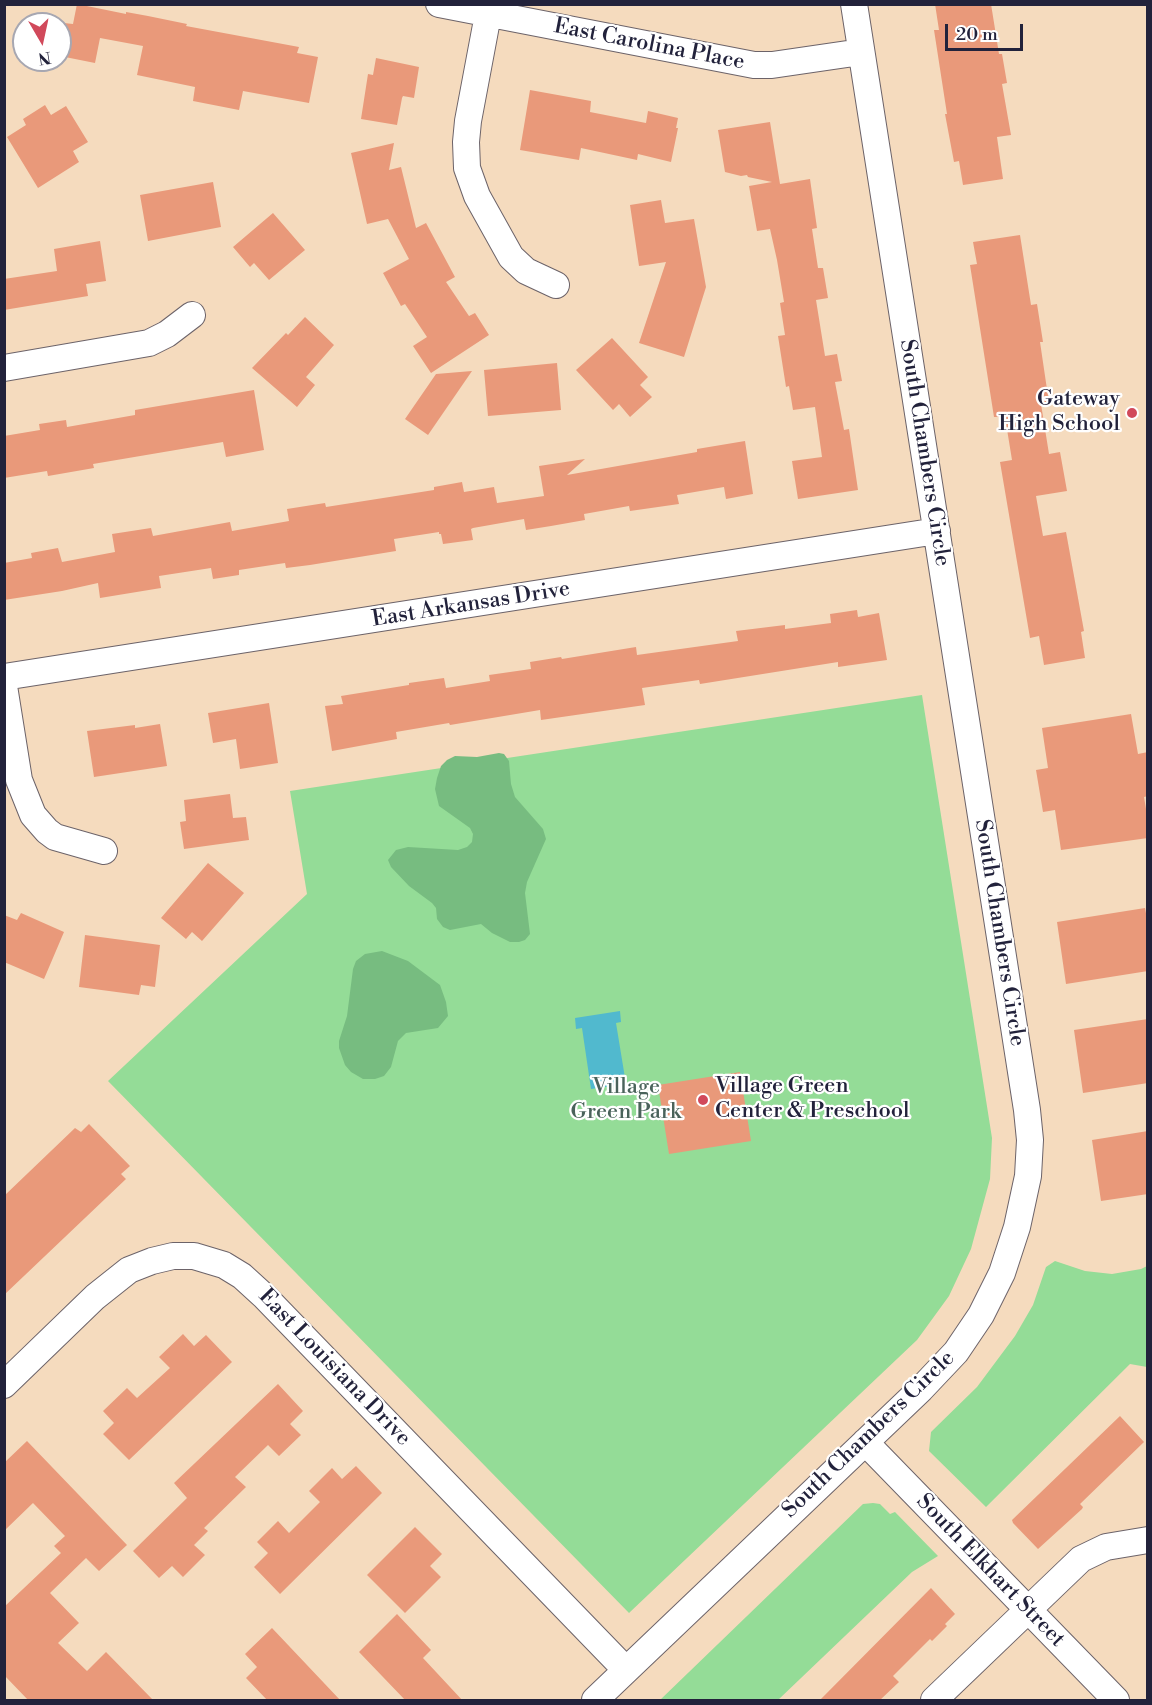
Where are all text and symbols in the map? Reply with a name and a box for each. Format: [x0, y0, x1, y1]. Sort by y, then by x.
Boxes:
north arrow [12, 12, 72, 72]
scale bar [948, 12, 1026, 50]
street label: East Carolina Place [551, 14, 747, 76]
text: 20 m [956, 23, 998, 46]
text: N [37, 47, 52, 69]
street label: South Chambers Circle [893, 338, 955, 568]
place label: Gateway High School [998, 387, 1120, 439]
marker: Gateway High School [1125, 406, 1139, 420]
street label: East Arkansas Drive [370, 576, 572, 634]
street label: South Chambers Circle [968, 818, 1030, 1048]
place label: Village Green Center & Preschool [715, 1074, 910, 1126]
park label: Village Green Park [570, 1075, 682, 1126]
marker: Village Green Center & Preschool [696, 1093, 710, 1107]
street label: East Louisiana Drive [252, 1284, 416, 1452]
street label: South Chambers Circle [777, 1346, 961, 1524]
street label: South Elkhart Street [910, 1489, 1070, 1653]

